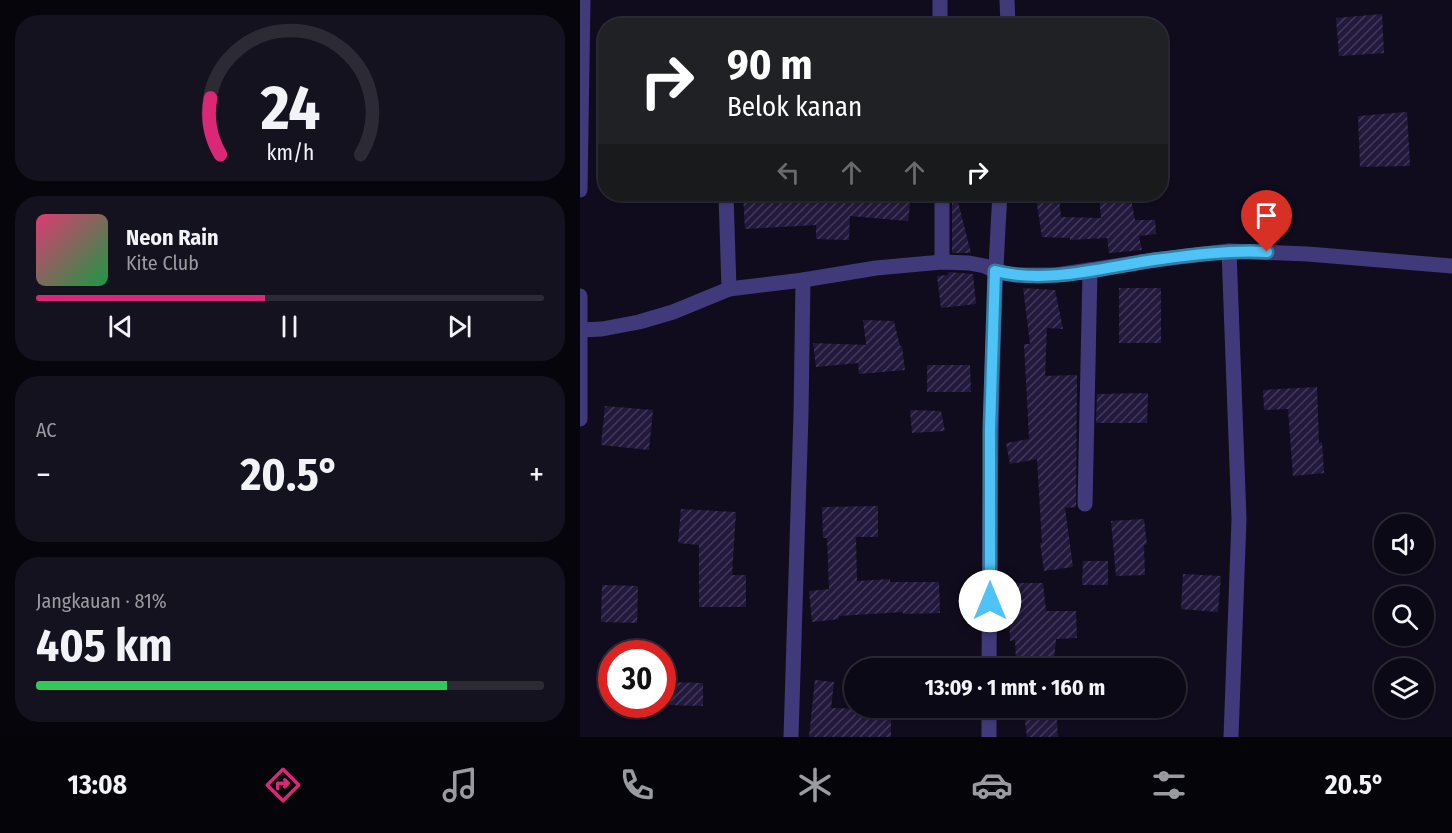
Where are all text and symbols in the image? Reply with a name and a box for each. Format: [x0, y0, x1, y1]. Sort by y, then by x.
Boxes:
text: 90 m [727, 40, 812, 90]
icon: right [628, 42, 706, 120]
text: 24 [259, 71, 320, 146]
text: Belok kanan [727, 91, 862, 123]
text: km/h [266, 140, 314, 166]
icon: left [772, 156, 805, 189]
icon: ahead [835, 156, 868, 189]
icon: ahead [898, 156, 931, 189]
icon: right [961, 156, 994, 189]
pin [1241, 190, 1292, 252]
icon: arrive [1250, 199, 1283, 232]
text: Neon Rain [126, 224, 219, 251]
text: Kite Club [126, 251, 199, 275]
icon: previous [104, 310, 137, 343]
icon: pause [273, 310, 306, 343]
icon: next [443, 310, 476, 343]
text: AC [36, 418, 56, 442]
text: 20.5° [240, 448, 339, 502]
text: − [36, 455, 51, 495]
text: + [529, 455, 544, 495]
map controls [1374, 514, 1434, 718]
button: sound [1374, 514, 1434, 574]
position arrow [958, 569, 1022, 633]
button: search [1374, 586, 1434, 646]
text: Jangkauan · 81% [36, 589, 167, 613]
text: 405 km [36, 619, 172, 673]
speed limit sign: 30 [598, 640, 676, 718]
button: layers [1374, 658, 1434, 718]
text: 13:09 · 1 mnt · 160 m [925, 674, 1105, 701]
icon: directions [262, 764, 304, 806]
icon: music [439, 764, 481, 806]
icon: phone [616, 764, 658, 806]
icon: climate [794, 764, 836, 806]
icon: car [971, 764, 1013, 806]
icon: filters [1148, 764, 1190, 806]
text: 13:08 [68, 769, 127, 801]
text: 20.5° [1325, 769, 1384, 801]

